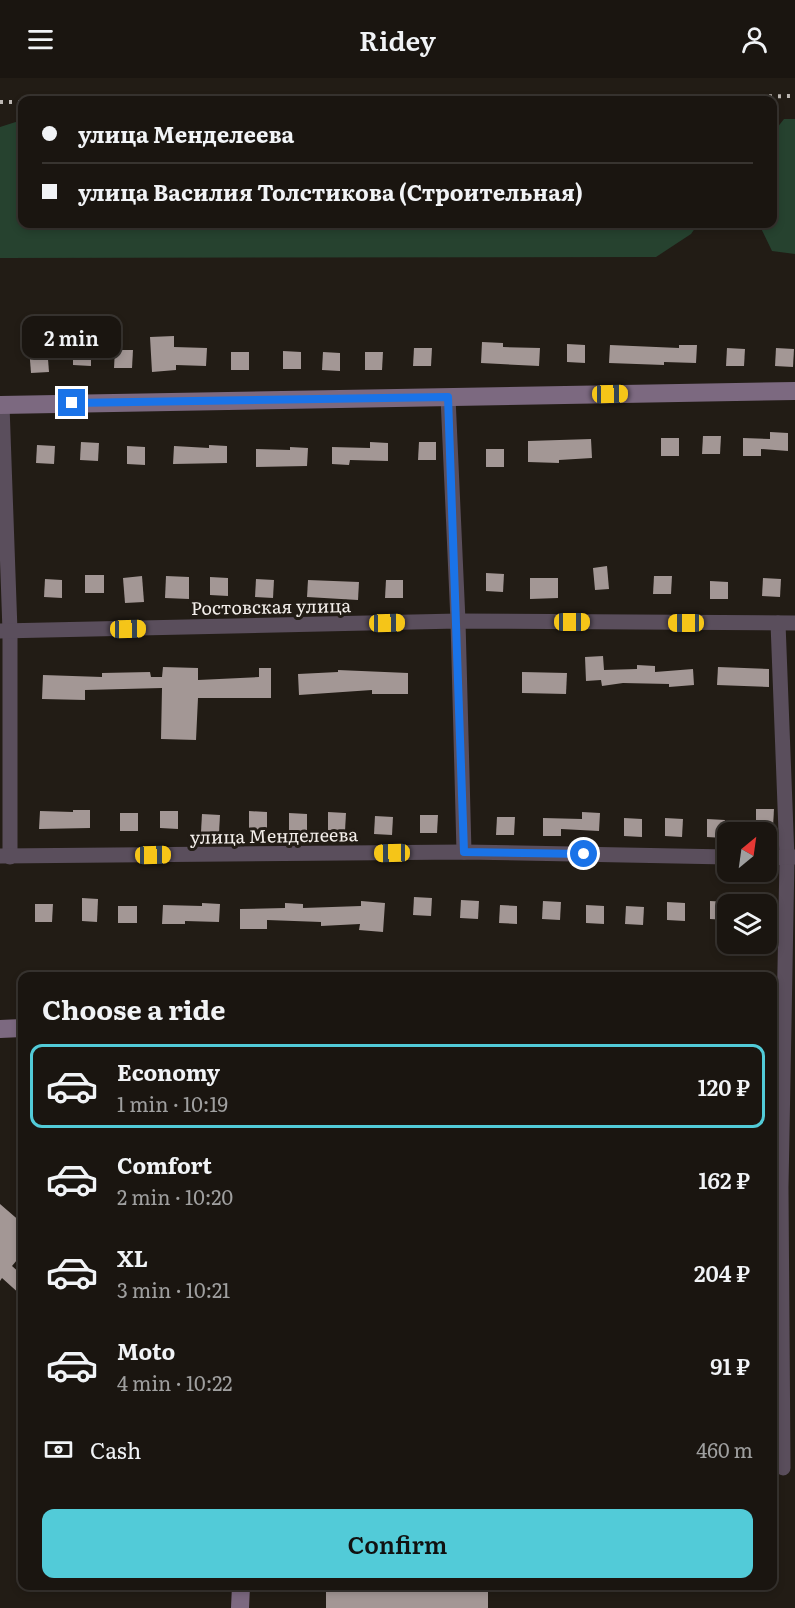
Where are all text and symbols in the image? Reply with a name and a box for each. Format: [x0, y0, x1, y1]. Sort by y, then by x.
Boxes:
text: Ridey [359, 19, 436, 59]
icon: menu [24, 23, 57, 56]
icon: person [738, 23, 771, 56]
text: улица Менделеева [78, 117, 294, 150]
text: улица Василия Толстикова (Строительная) [78, 175, 583, 208]
callout: 2 min [22, 316, 122, 358]
text: 2 min [44, 322, 99, 352]
car [592, 385, 628, 403]
route end [58, 389, 85, 416]
street label: Ростовская улица [191, 591, 352, 621]
car [554, 613, 590, 631]
car [369, 614, 405, 632]
car [668, 614, 704, 632]
car [110, 620, 146, 638]
street label: улица Менделеева [190, 820, 359, 850]
north arrow [717, 822, 777, 882]
map controls [717, 822, 777, 954]
route start [570, 840, 597, 867]
car [374, 844, 410, 862]
car [135, 846, 171, 864]
button: layers [717, 894, 777, 954]
text: Choose a ride [42, 988, 225, 1028]
text: Economy [117, 1055, 220, 1088]
icon: car [45, 1059, 99, 1113]
text: 120 ₽ [698, 1070, 750, 1103]
text: 1 min · 10:19 [117, 1088, 228, 1118]
text: Comfort [117, 1148, 212, 1181]
icon: car [45, 1152, 99, 1206]
text: 162 ₽ [699, 1163, 750, 1196]
text: 2 min · 10:20 [117, 1181, 233, 1211]
text: XL [117, 1241, 148, 1274]
icon: car [45, 1245, 99, 1299]
text: 204 ₽ [694, 1256, 750, 1289]
text: 3 min · 10:21 [117, 1274, 230, 1304]
text: Moto [117, 1334, 175, 1367]
icon: car [45, 1338, 99, 1392]
text: 91 ₽ [710, 1349, 750, 1382]
text: 4 min · 10:22 [117, 1367, 232, 1397]
icon: cash [42, 1433, 75, 1466]
text: Cash [90, 1433, 141, 1466]
text: 460 m [696, 1434, 753, 1464]
button: Confirm [42, 1509, 753, 1578]

